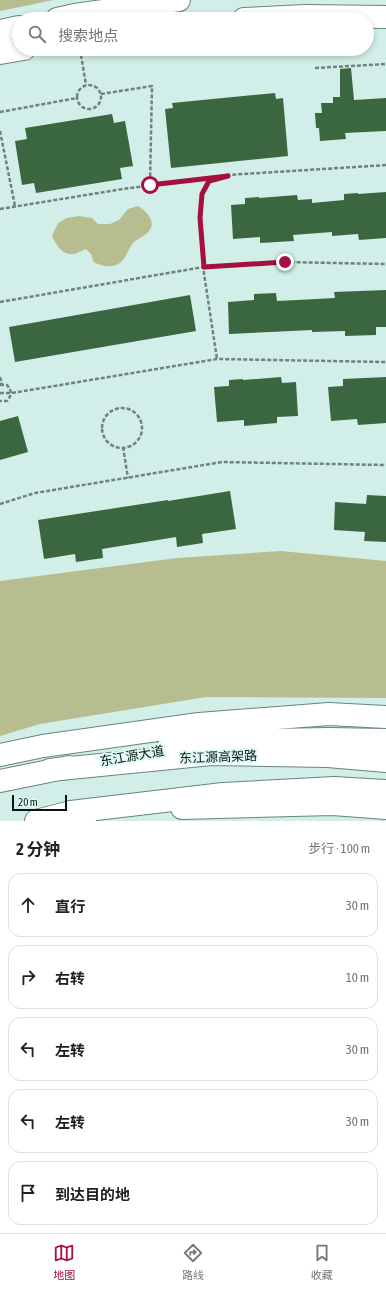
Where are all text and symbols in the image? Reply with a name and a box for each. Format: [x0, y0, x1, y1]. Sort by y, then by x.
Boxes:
search box [12, 12, 374, 56]
icon: search [26, 23, 48, 45]
text: 搜索地点 [58, 27, 118, 44]
route start [141, 176, 159, 194]
route end [276, 253, 294, 271]
street label: 东江源大道 [99, 743, 165, 769]
street label: 东江源高架路 [179, 748, 257, 766]
scale bar [12, 793, 67, 812]
text: 20 m [18, 796, 38, 808]
text: 2 分钟 [16, 839, 60, 859]
text: 步行 · 100 m [308, 841, 370, 856]
icon: ahead [17, 894, 39, 916]
text: 直行 [55, 898, 85, 915]
text: 30 m [346, 898, 369, 913]
icon: right [17, 966, 39, 988]
text: 右转 [55, 970, 85, 987]
text: 10 m [346, 970, 369, 985]
icon: left [17, 1038, 39, 1060]
text: 左转 [55, 1042, 85, 1059]
text: 30 m [346, 1042, 369, 1057]
icon: left [17, 1110, 39, 1132]
text: 左转 [55, 1114, 85, 1131]
text: 30 m [346, 1114, 369, 1129]
icon: arrive [17, 1182, 39, 1204]
text: 到达目的地 [55, 1186, 130, 1203]
tab: 地图 [53, 1242, 75, 1282]
tab: 路线 [182, 1242, 204, 1282]
tab: 收藏 [311, 1242, 333, 1282]

